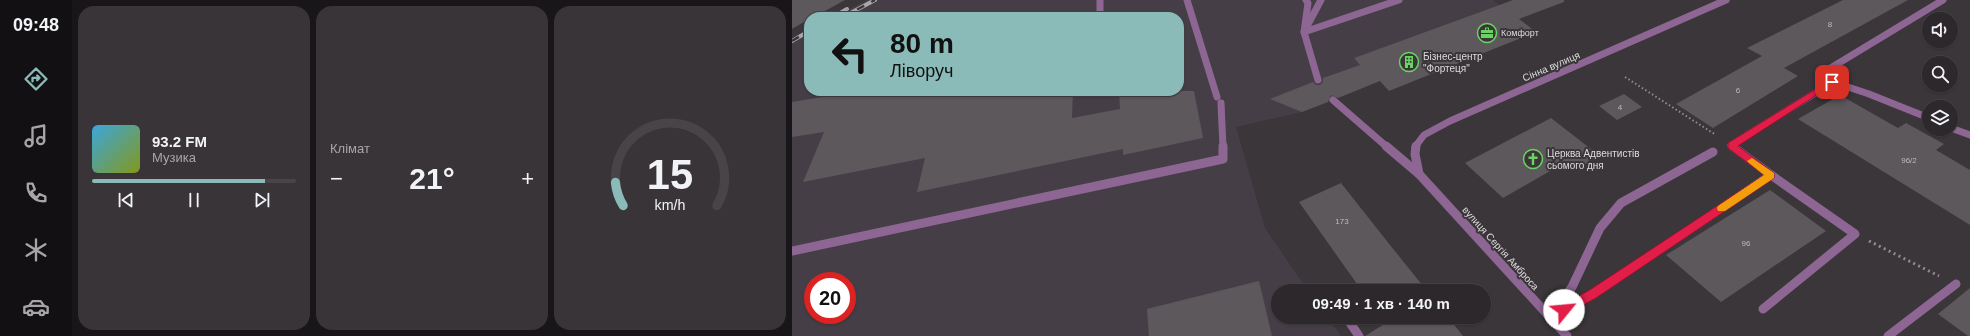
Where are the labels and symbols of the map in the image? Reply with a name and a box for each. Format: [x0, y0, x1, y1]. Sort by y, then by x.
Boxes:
house number: 8 [1828, 20, 1833, 29]
office icon: Комфорт [1476, 22, 1498, 44]
place label: Комфорт [1501, 28, 1539, 38]
street label: Сінна вулиця [1521, 49, 1582, 83]
building icon: Бізнес-центр "Фортеця" [1398, 51, 1420, 73]
place label: Бізнес-центр "Фортеця" [1423, 51, 1483, 74]
pin [1815, 65, 1849, 99]
house number: 6 [1736, 86, 1741, 95]
house number: 4 [1618, 103, 1623, 112]
church icon: Церква Адвентистів сьомого дня [1522, 148, 1544, 170]
place label: Церква Адвентистів сьомого дня [1547, 148, 1640, 171]
house number: 96/2 [1901, 156, 1917, 165]
street label: вулиця Сергія Амброса [1460, 204, 1541, 293]
house number: 173 [1335, 217, 1349, 226]
house number: 96 [1742, 239, 1751, 248]
speed limit sign: 20 [804, 272, 856, 324]
position arrow [1543, 289, 1585, 331]

